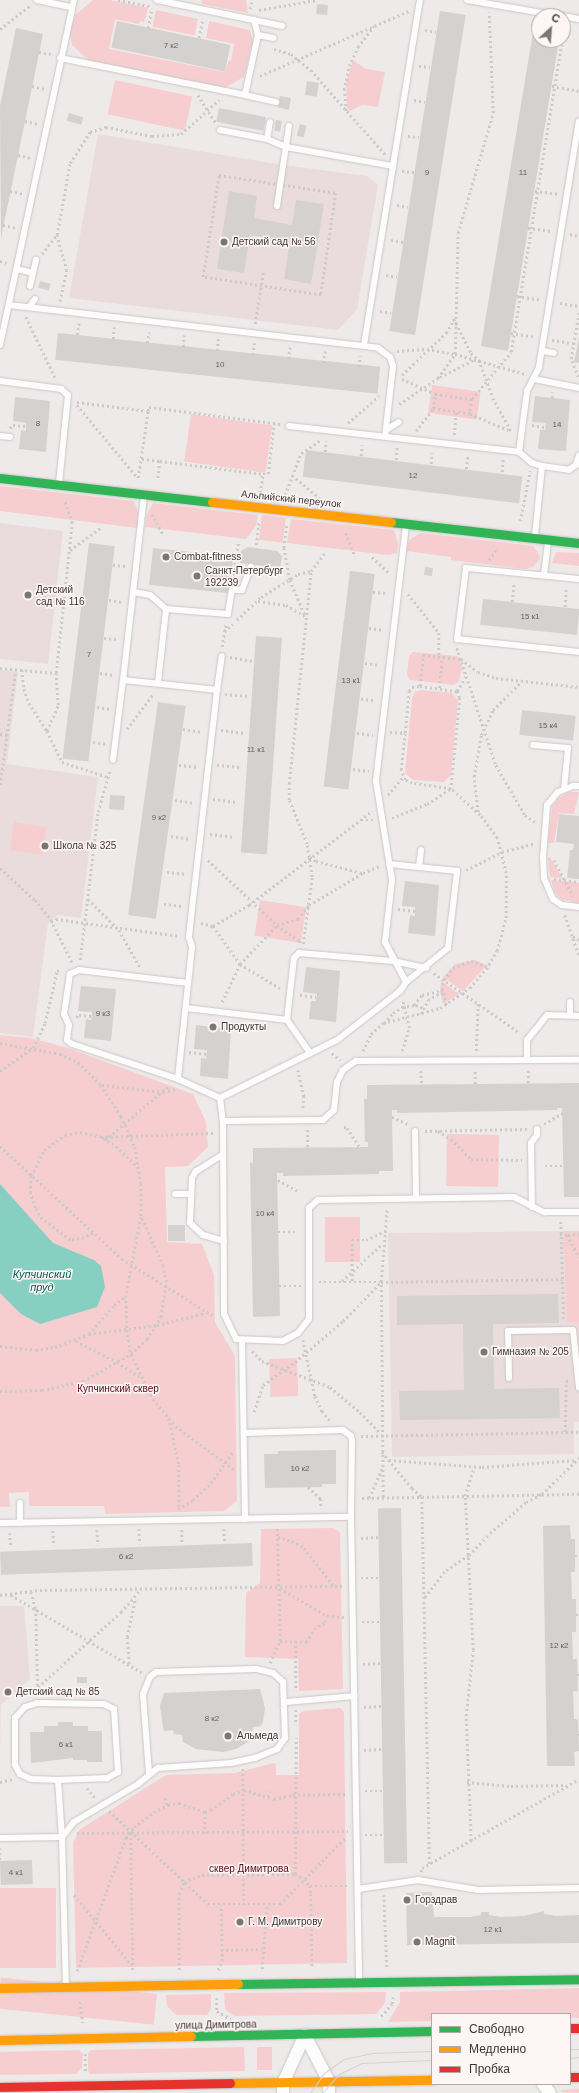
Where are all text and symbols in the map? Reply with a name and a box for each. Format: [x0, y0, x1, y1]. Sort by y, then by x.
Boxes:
north arrow [531, 8, 571, 48]
text: С [550, 11, 562, 25]
house number: 7 к2 [164, 41, 178, 51]
house number: 9 [425, 168, 429, 178]
house number: 11 [519, 168, 527, 178]
place label: Детский сад № 56 [232, 236, 316, 248]
marker: Детский сад № 56 [219, 237, 229, 247]
house number: 10 [216, 360, 224, 370]
house number: 8 [36, 419, 40, 429]
house number: 14 [553, 420, 561, 430]
house number: 12 [409, 471, 417, 481]
street label: Альпийский переулок [241, 488, 341, 510]
place label: Combat-fitness [174, 551, 241, 563]
marker: Combat-fitness [161, 552, 171, 562]
place label: Санкт-Петербург 192239 [205, 564, 283, 588]
marker: Санкт-Петербург 192239 [192, 571, 202, 581]
place label: Детский сад № 116 [36, 583, 85, 606]
marker: Детский сад № 116 [23, 590, 33, 600]
house number: 15 к1 [520, 612, 540, 622]
house number: 7 [87, 650, 91, 660]
house number: 13 к1 [341, 676, 361, 686]
house number: 15 к4 [538, 721, 558, 731]
house number: 11 к1 [247, 745, 265, 755]
house number: 9 к2 [152, 813, 166, 823]
place label: Школа № 325 [53, 840, 116, 852]
marker: Школа № 325 [40, 841, 50, 851]
house number: 9 к3 [96, 1009, 110, 1019]
place label: Продукты [221, 1021, 266, 1033]
marker: Продукты [208, 1022, 218, 1032]
house number: 10 к4 [255, 1209, 275, 1219]
water label: Купчинский пруд [13, 1268, 71, 1294]
place label: Гимназия № 205 [492, 1346, 569, 1358]
marker: Гимназия № 205 [479, 1347, 489, 1357]
park label: Купчинский сквер [77, 1383, 159, 1395]
house number: 10 к2 [290, 1464, 310, 1474]
house number: 6 к2 [119, 1552, 133, 1562]
house number: 12 к2 [549, 1641, 569, 1651]
place label: Детский сад № 85 [16, 1686, 100, 1698]
marker: Детский сад № 85 [3, 1687, 13, 1697]
house number: 8 к2 [205, 1714, 219, 1724]
marker: Альмеда [222, 1730, 234, 1742]
place label: Альмеда [237, 1730, 278, 1742]
house number: 6 к1 [59, 1740, 73, 1750]
park label: сквер Димитрова [209, 1863, 289, 1875]
house number: 4 к1 [9, 1868, 23, 1878]
place label: Горздрав [415, 1894, 457, 1906]
marker: Горздрав [402, 1895, 412, 1905]
place label: Г. М. Димитрову [248, 1916, 322, 1928]
marker: Г. М. Димитрову [235, 1917, 245, 1927]
house number: 12 к1 [483, 1925, 503, 1935]
place label: Magnit [425, 1936, 455, 1948]
marker: Magnit [412, 1937, 422, 1947]
legend [431, 2013, 571, 2085]
street label: улица Димитрова [175, 2018, 257, 2032]
text: Свободно [469, 2022, 524, 2036]
text: Медленно [469, 2042, 526, 2056]
text: Пробка [469, 2062, 510, 2076]

